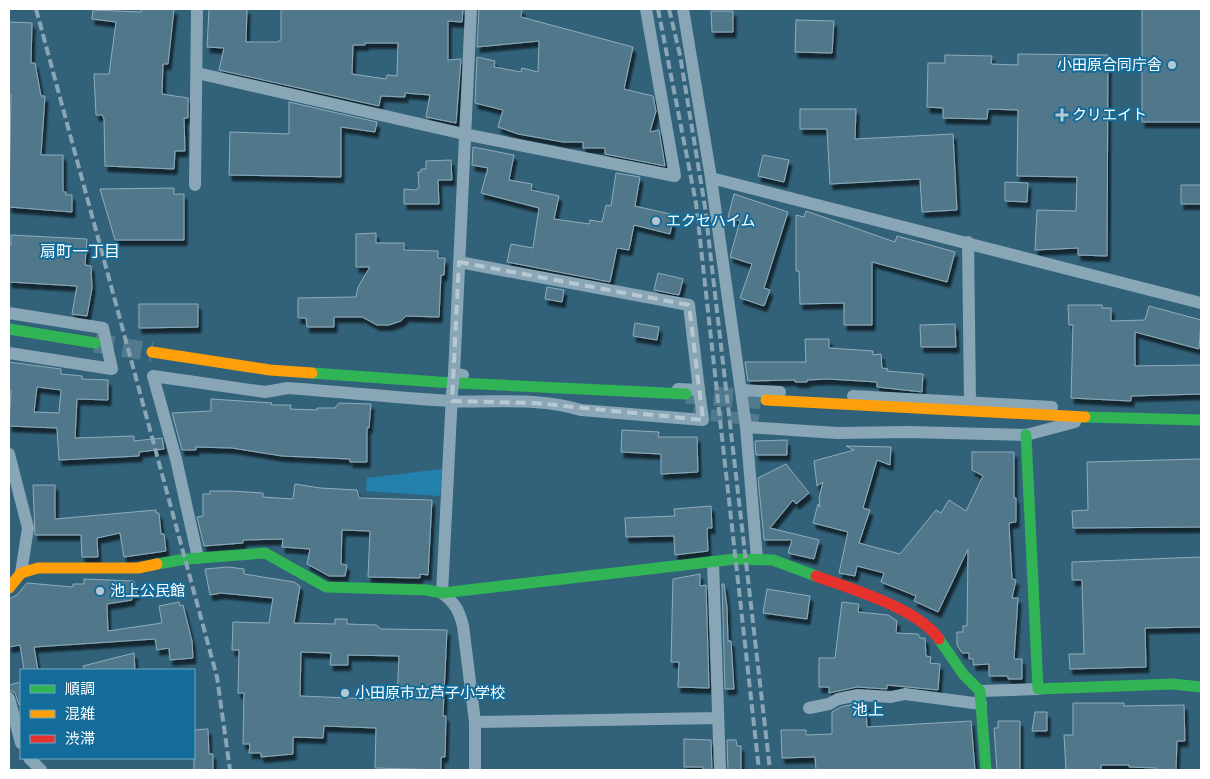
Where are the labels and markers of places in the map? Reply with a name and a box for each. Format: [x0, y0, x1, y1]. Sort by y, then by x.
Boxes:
place label: 小田原合同庁舎 [1057, 55, 1162, 75]
marker: 小田原合同庁舎 [1166, 59, 1178, 71]
place label: クリエイト [1072, 105, 1147, 125]
marker: クリエイト [1056, 109, 1068, 121]
place label: エクセハイム [666, 211, 755, 231]
marker: エクセハイム [650, 215, 662, 227]
place label: 池上公民館 [110, 581, 185, 601]
marker: 池上公民館 [94, 585, 106, 597]
place label: 小田原市立芦子小学校 [355, 683, 505, 703]
marker: 小田原市立芦子小学校 [339, 687, 351, 699]

